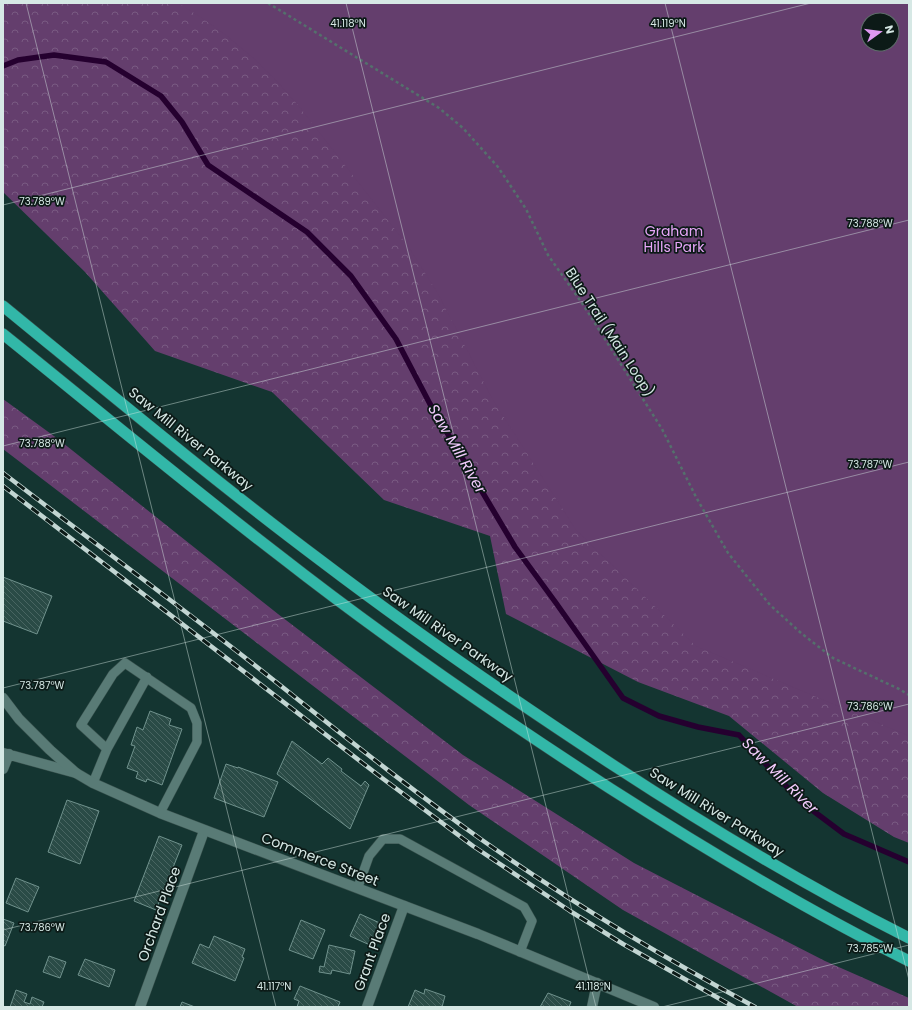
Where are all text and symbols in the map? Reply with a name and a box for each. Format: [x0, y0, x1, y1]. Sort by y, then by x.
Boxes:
north arrow [860, 12, 900, 52]
text: 41.118°N [330, 16, 366, 31]
text: 41.119°N [650, 16, 686, 31]
text: N [881, 24, 898, 36]
text: 73.789°W [19, 194, 65, 209]
text: 73.788°W [847, 216, 893, 231]
park label: Graham Hills Park [643, 221, 705, 257]
street label: Blue Trail (Main Loop) [561, 264, 659, 400]
street label: Saw Mill River Parkway [124, 382, 258, 496]
water label: Saw Mill River [423, 400, 492, 498]
text: 73.788°W [19, 436, 65, 451]
text: 73.787°W [848, 457, 893, 472]
street label: Saw Mill River Parkway [379, 581, 517, 687]
text: 73.787°W [20, 678, 65, 693]
text: 73.786°W [847, 699, 893, 714]
water label: Saw Mill River [737, 733, 823, 819]
street label: Saw Mill River Parkway [646, 762, 788, 862]
street label: Commerce Street [258, 827, 382, 891]
street label: Orchard Place [133, 863, 186, 964]
street label: Grant Place [349, 910, 395, 994]
text: 73.786°W [19, 920, 65, 935]
text: 73.785°W [847, 941, 893, 956]
text: 41.117°N [257, 979, 291, 994]
text: 41.118°N [575, 979, 611, 994]

